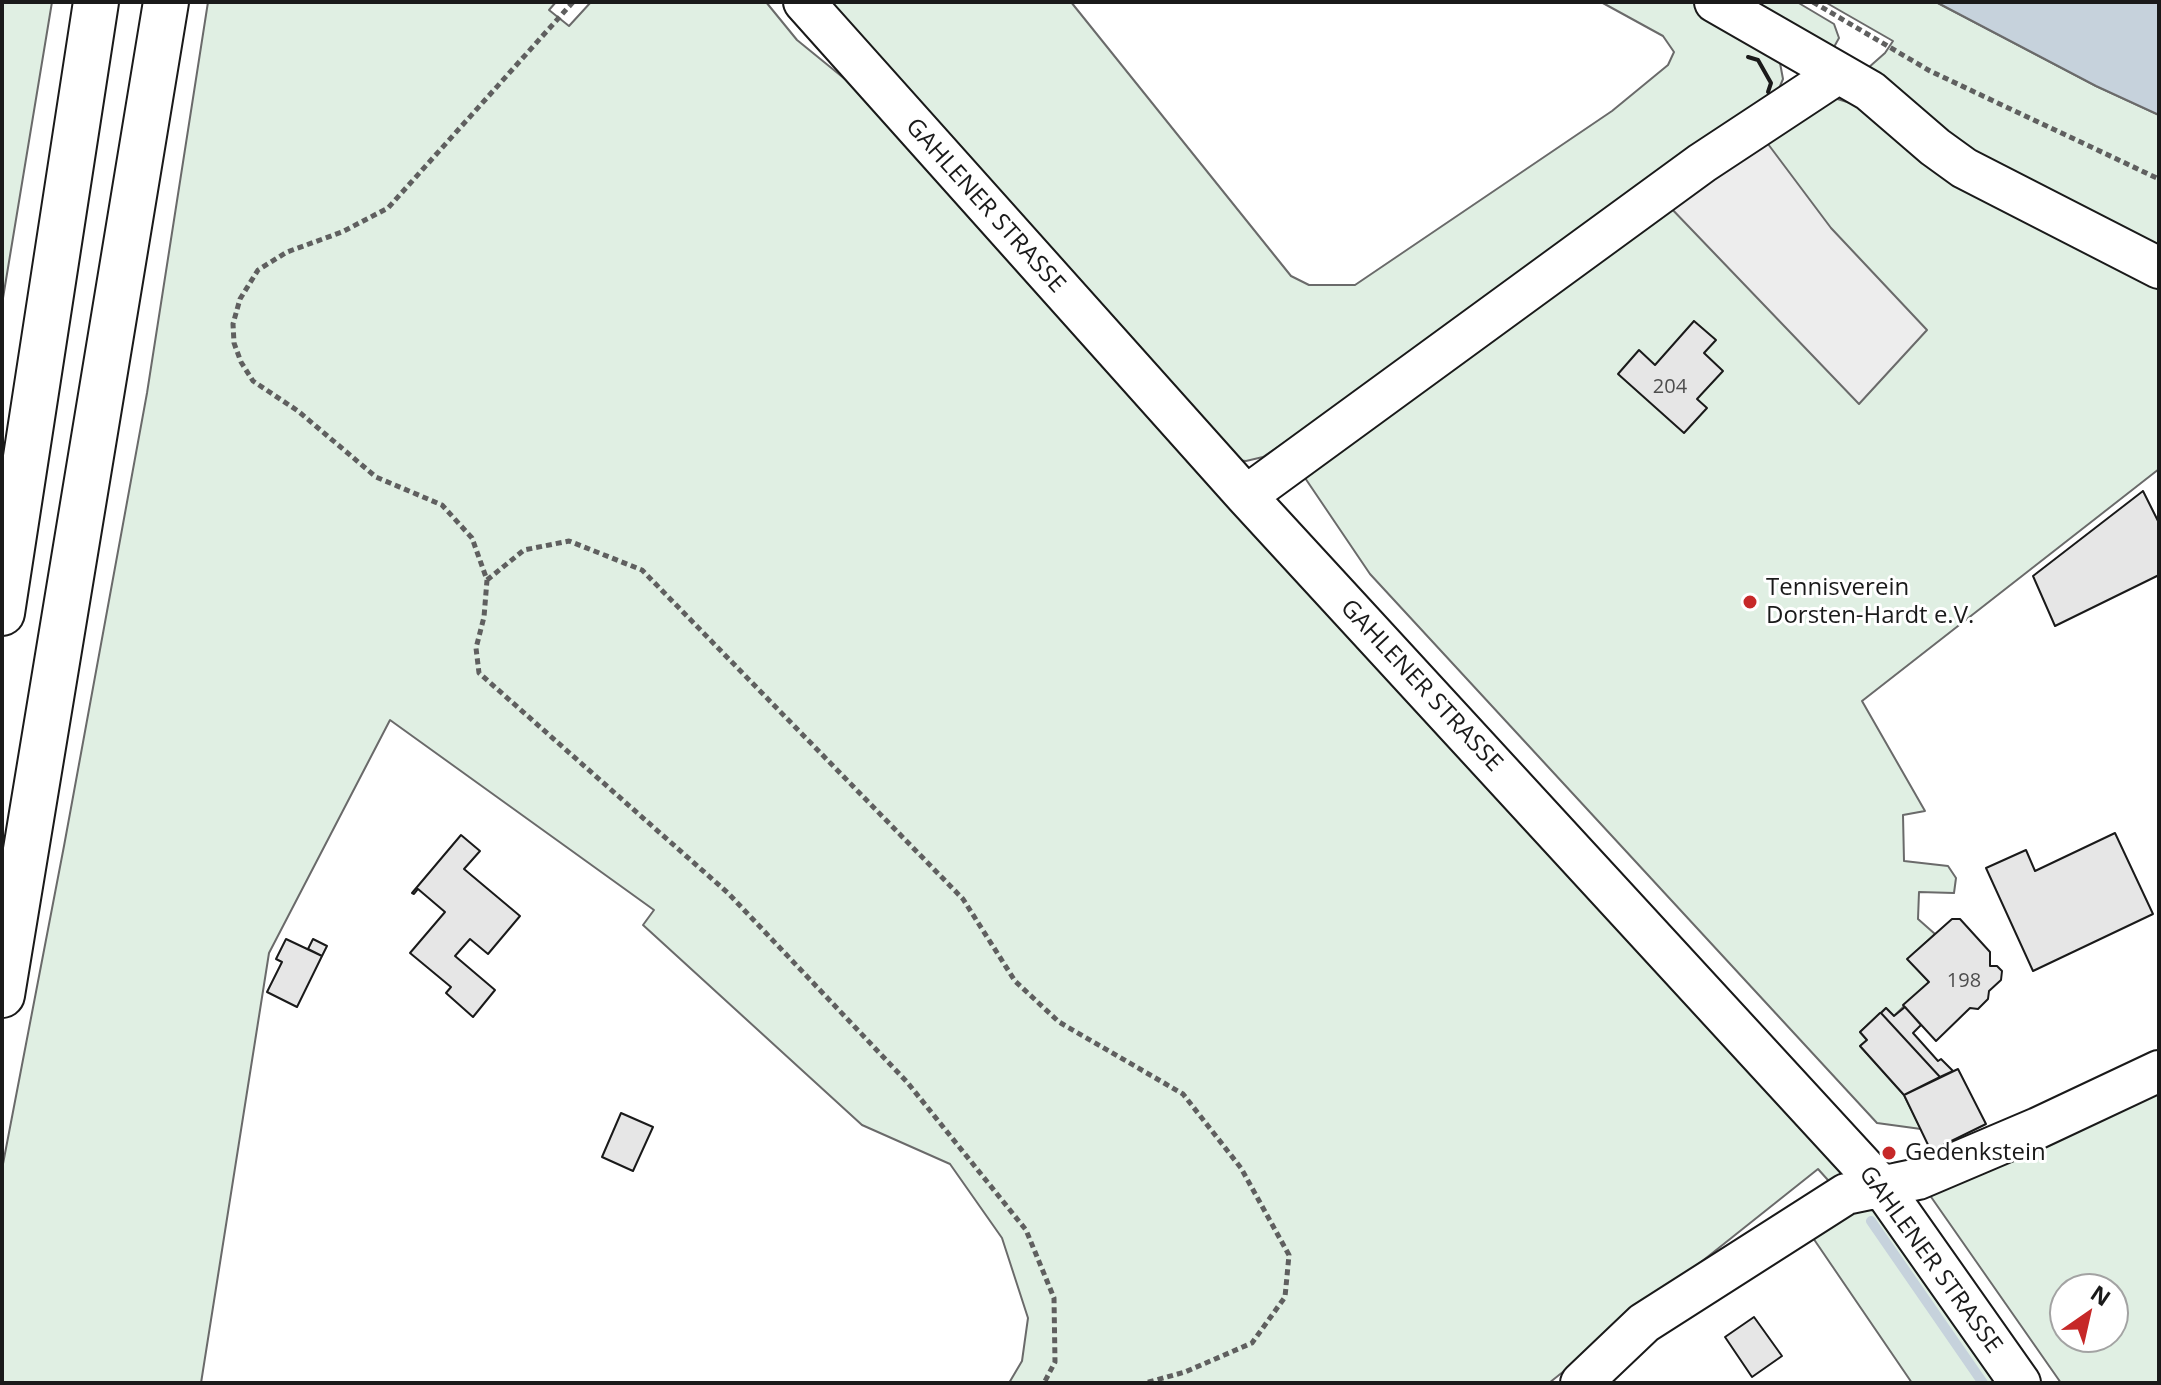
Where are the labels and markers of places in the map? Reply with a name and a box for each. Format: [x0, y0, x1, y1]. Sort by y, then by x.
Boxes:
place label: Tennisverein Dorsten-Hardt e.V. [1766, 574, 1974, 630]
marker: Tennisverein Dorsten-Hardt e.V. [1741, 593, 1759, 611]
place label: Gedenkstein [1905, 1139, 2046, 1167]
marker: Gedenkstein [1880, 1144, 1898, 1162]

